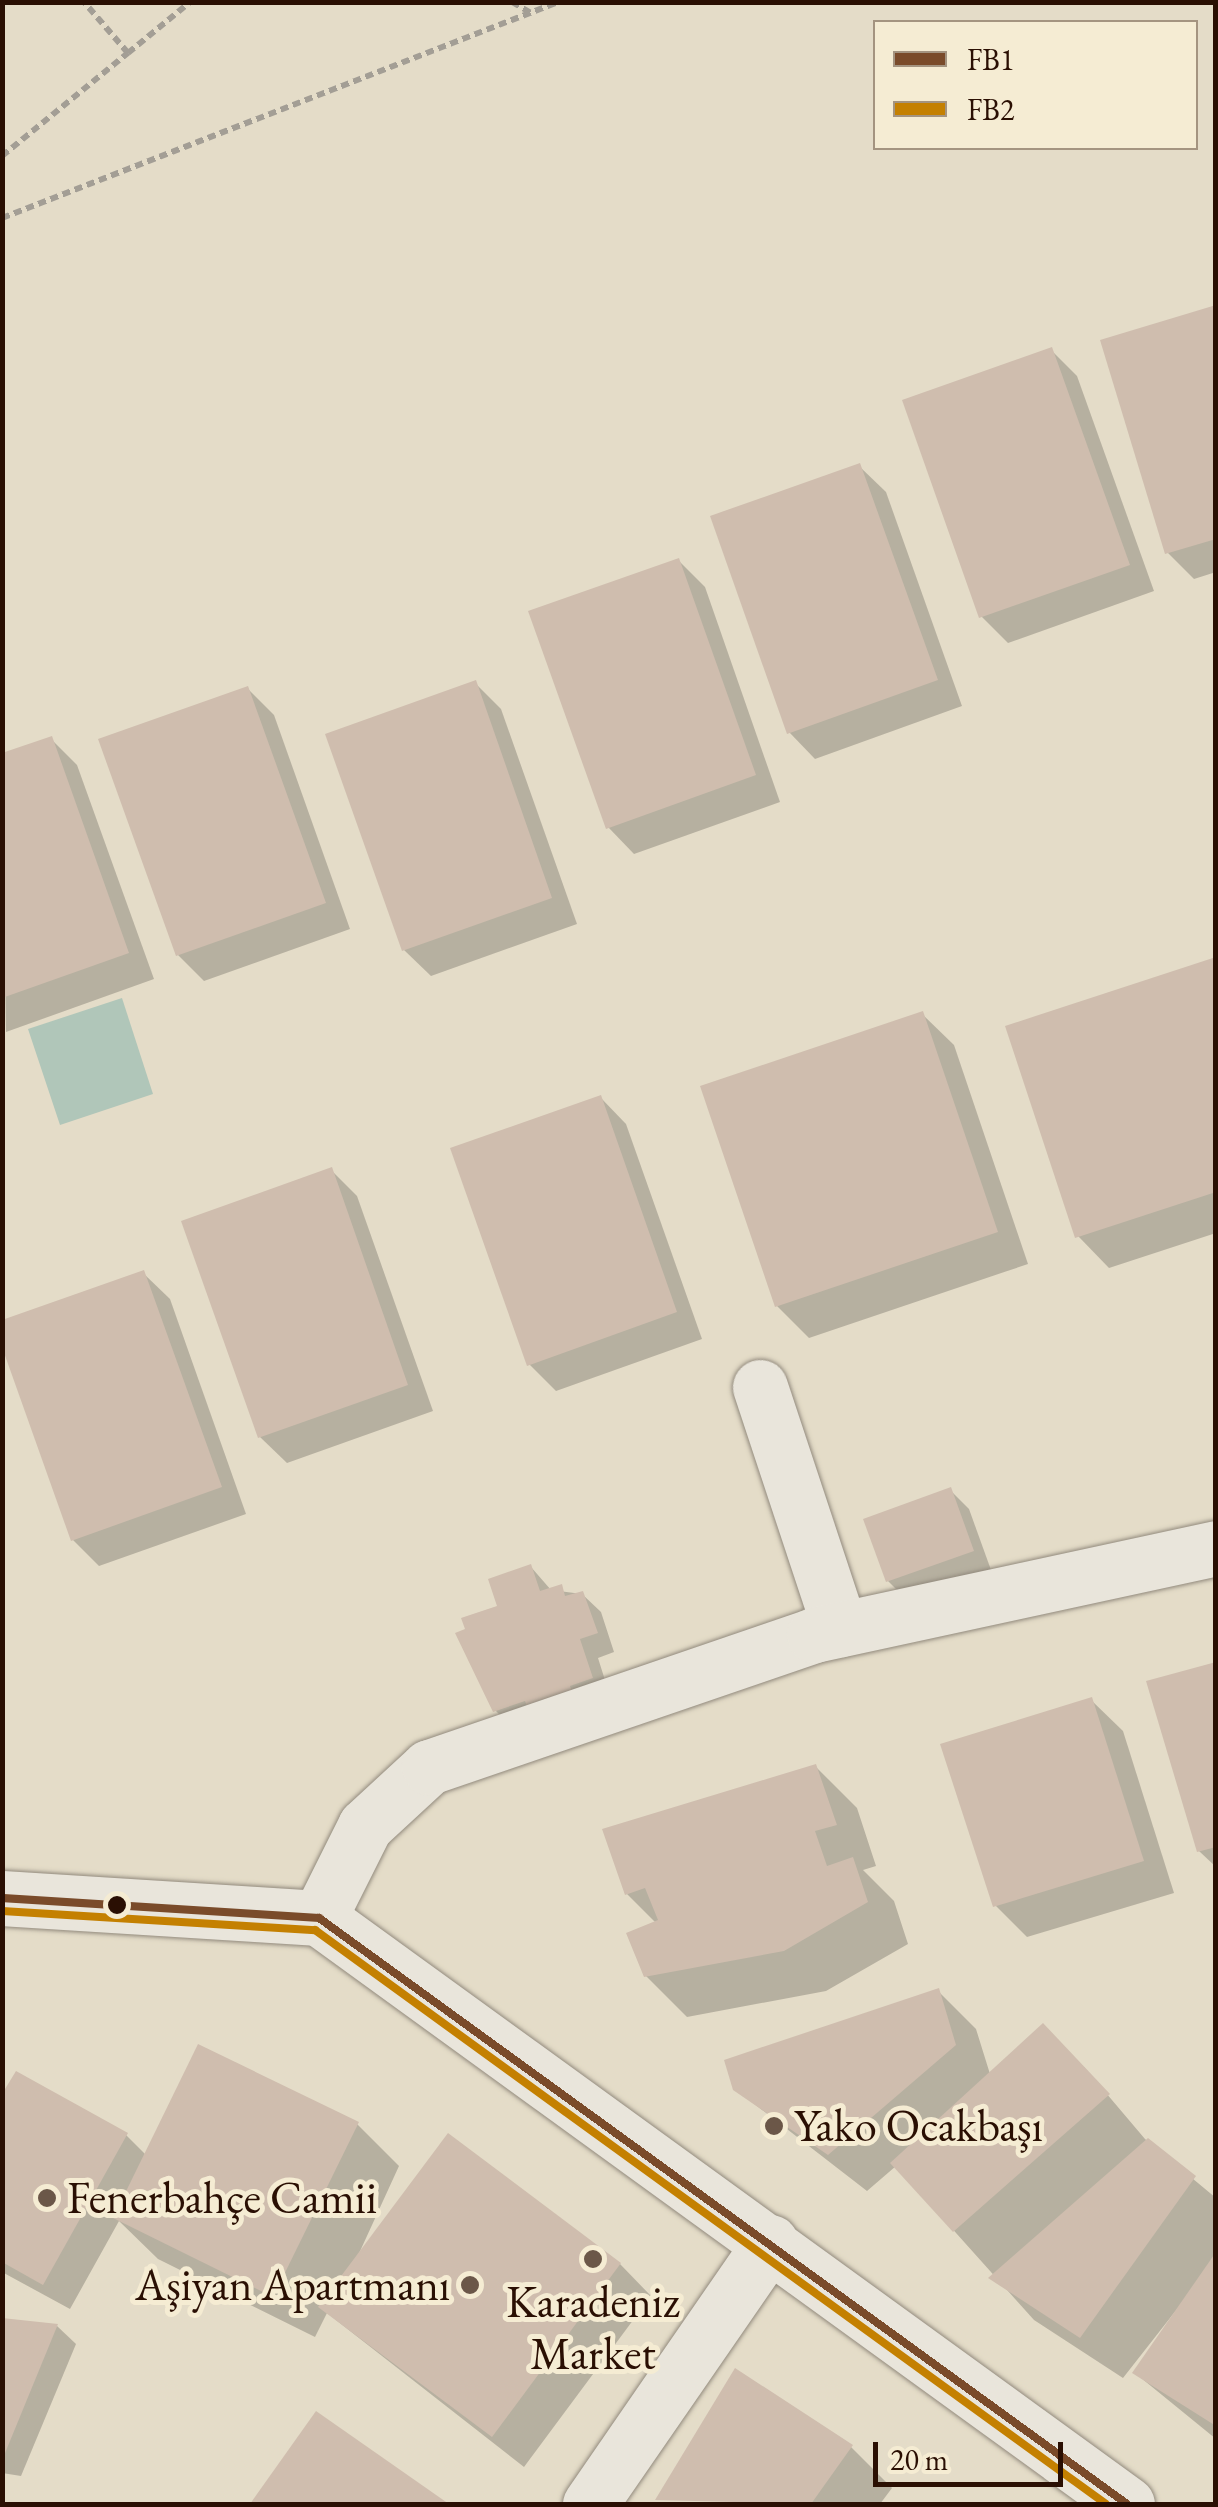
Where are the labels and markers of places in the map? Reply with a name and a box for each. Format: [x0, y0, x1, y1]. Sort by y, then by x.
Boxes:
unlabelled marker [107, 1895, 127, 1915]
place label: Yako Ocakbaşı [794, 2099, 1043, 2153]
marker: Yako Ocakbaşı [763, 2115, 785, 2137]
place label: Fenerbahçe Camii [67, 2171, 377, 2225]
marker: Fenerbahçe Camii [36, 2187, 58, 2209]
marker: Karadeniz Market [582, 2248, 604, 2270]
place label: Aşiyan Apartmanı [135, 2258, 450, 2312]
marker: Aşiyan Apartmanı [459, 2274, 481, 2296]
place label: Karadeniz Market [506, 2275, 680, 2381]

